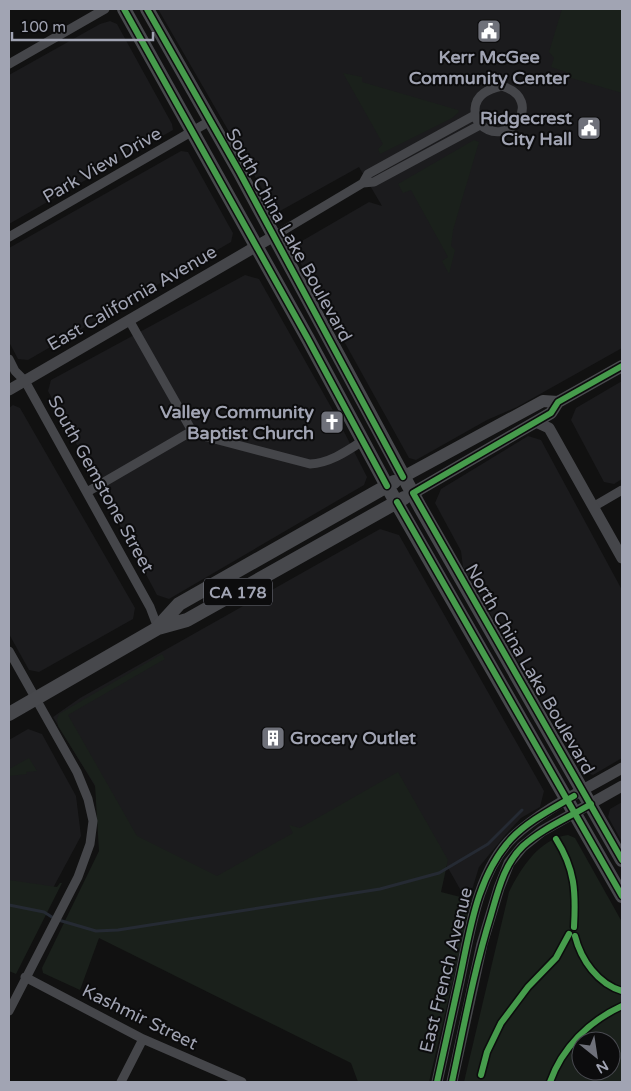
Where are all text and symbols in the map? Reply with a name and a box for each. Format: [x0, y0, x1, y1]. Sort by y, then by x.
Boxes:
scale bar [12, 10, 154, 42]
text: 100 m [20, 18, 66, 36]
public building icon: Kerr McGee Community Center [476, 18, 502, 44]
place label: Kerr McGee Community Center [409, 46, 570, 89]
place label: Ridgecrest City Hall [480, 107, 572, 150]
public building icon: Ridgecrest City Hall [576, 115, 602, 141]
street label: Park View Drive [39, 122, 165, 208]
street label: South China Lake Boulevard [221, 124, 357, 346]
street label: East California Avenue [43, 240, 221, 356]
street label: South Gemstone Street [43, 391, 159, 577]
place label: Valley Community Baptist Church [160, 401, 314, 444]
church icon: Valley Community Baptist Church [319, 409, 345, 435]
street label: North China Lake Boulevard [461, 560, 599, 778]
road number: CA 178 [204, 578, 272, 606]
building icon: Grocery Outlet [260, 725, 286, 751]
place label: Grocery Outlet [290, 727, 416, 749]
street label: East French Avenue [415, 885, 477, 1055]
street label: Kashmir Street [79, 980, 201, 1055]
north arrow [571, 1031, 621, 1081]
text: N [593, 1057, 611, 1077]

